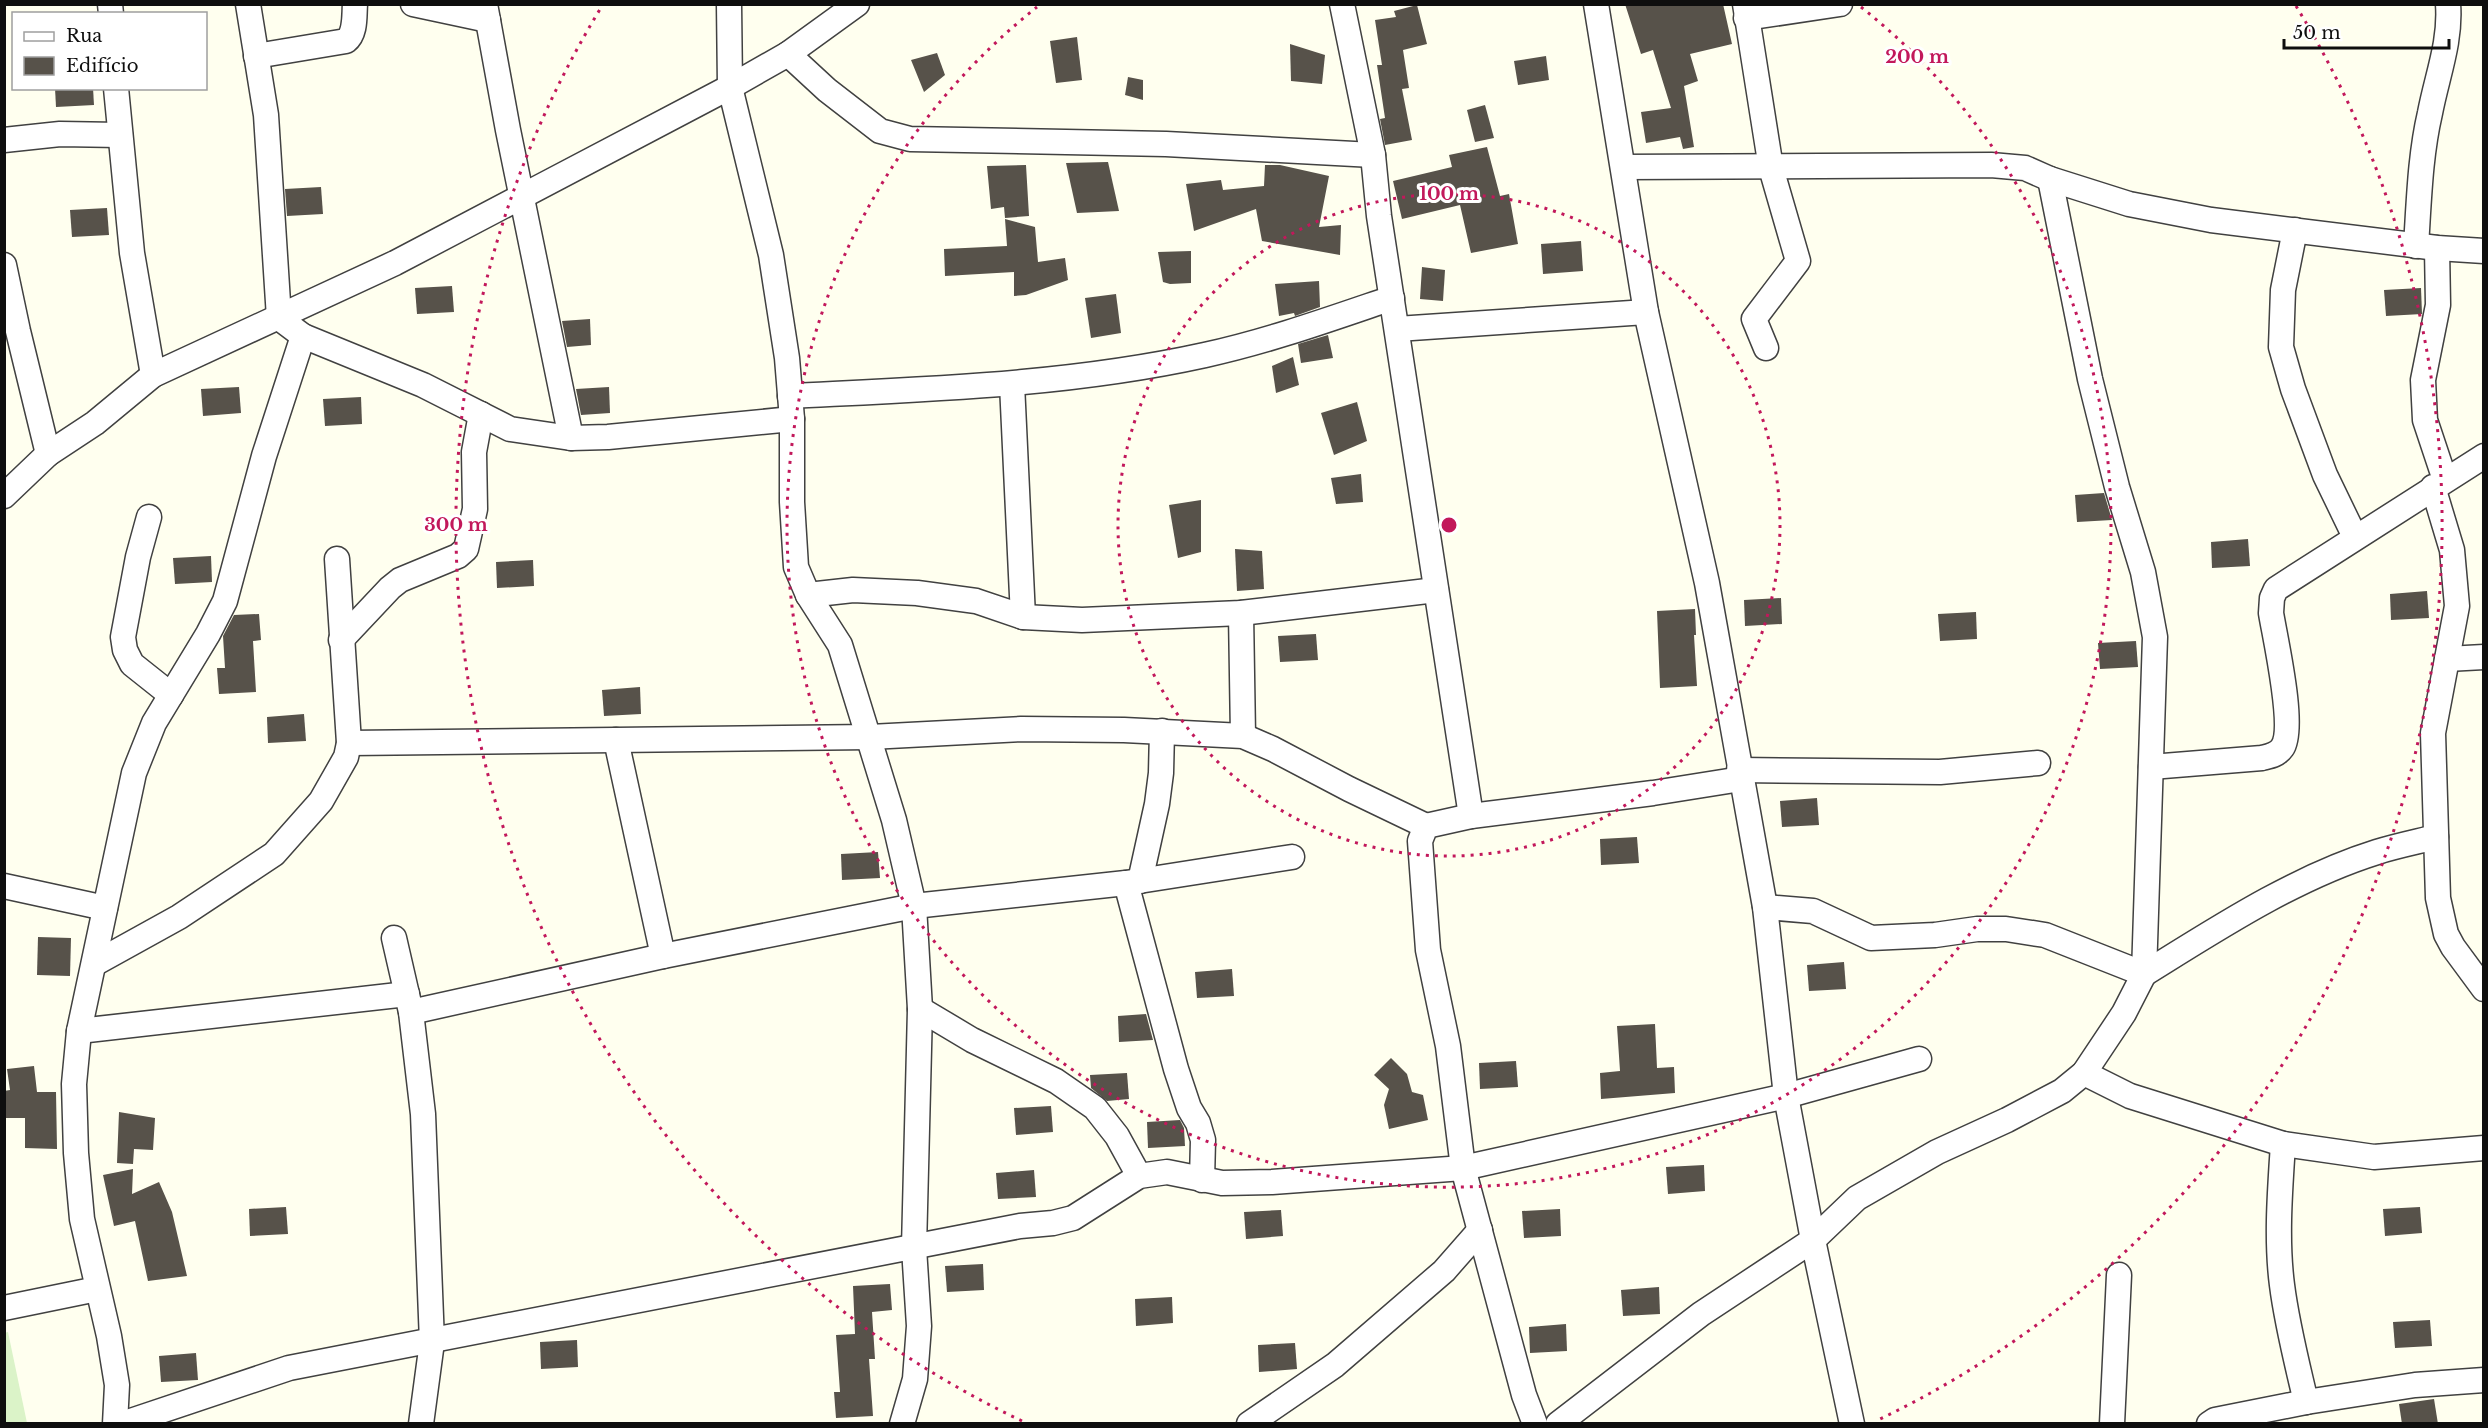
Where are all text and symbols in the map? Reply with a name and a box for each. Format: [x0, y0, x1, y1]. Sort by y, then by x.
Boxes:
legend [12, 12, 207, 90]
scale bar [2284, 12, 2449, 50]
text: 50 m [2293, 22, 2341, 44]
text: Rua [66, 25, 102, 47]
text: 200 m [1885, 46, 1949, 68]
text: Edifício [66, 55, 139, 77]
text: 100 m [1419, 183, 1479, 205]
text: 300 m [424, 514, 488, 536]
centre of rings [1439, 515, 1459, 535]

